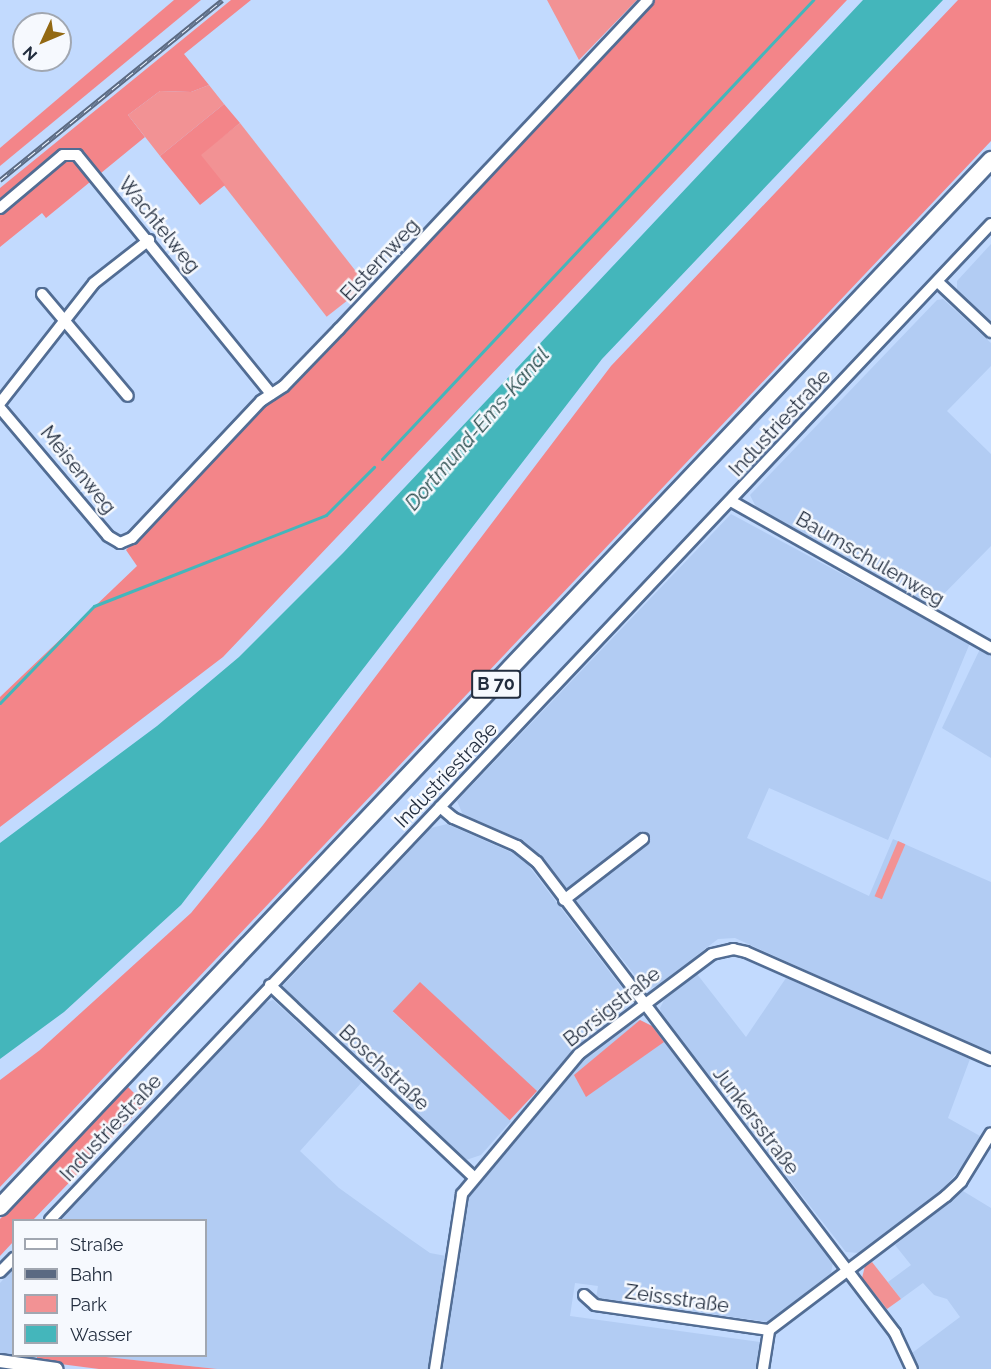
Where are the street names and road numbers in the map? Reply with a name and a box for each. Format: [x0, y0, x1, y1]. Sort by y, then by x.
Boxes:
street label: Wachtelweg [113, 172, 205, 278]
street label: Elsternweg [336, 214, 424, 306]
street label: Industriestraße [724, 365, 836, 481]
street label: Meisenweg [35, 421, 121, 519]
street label: Baumschulenweg [792, 507, 948, 611]
road number: B 70 [470, 669, 522, 699]
street label: Industriestraße [390, 717, 502, 833]
street label: Borsigstraße [559, 962, 665, 1052]
street label: Boschstraße [334, 1020, 434, 1116]
street label: Junkersstraße [708, 1062, 804, 1180]
street label: Industriestraße [55, 1070, 167, 1186]
street label: Zeissstraße [623, 1280, 731, 1318]

